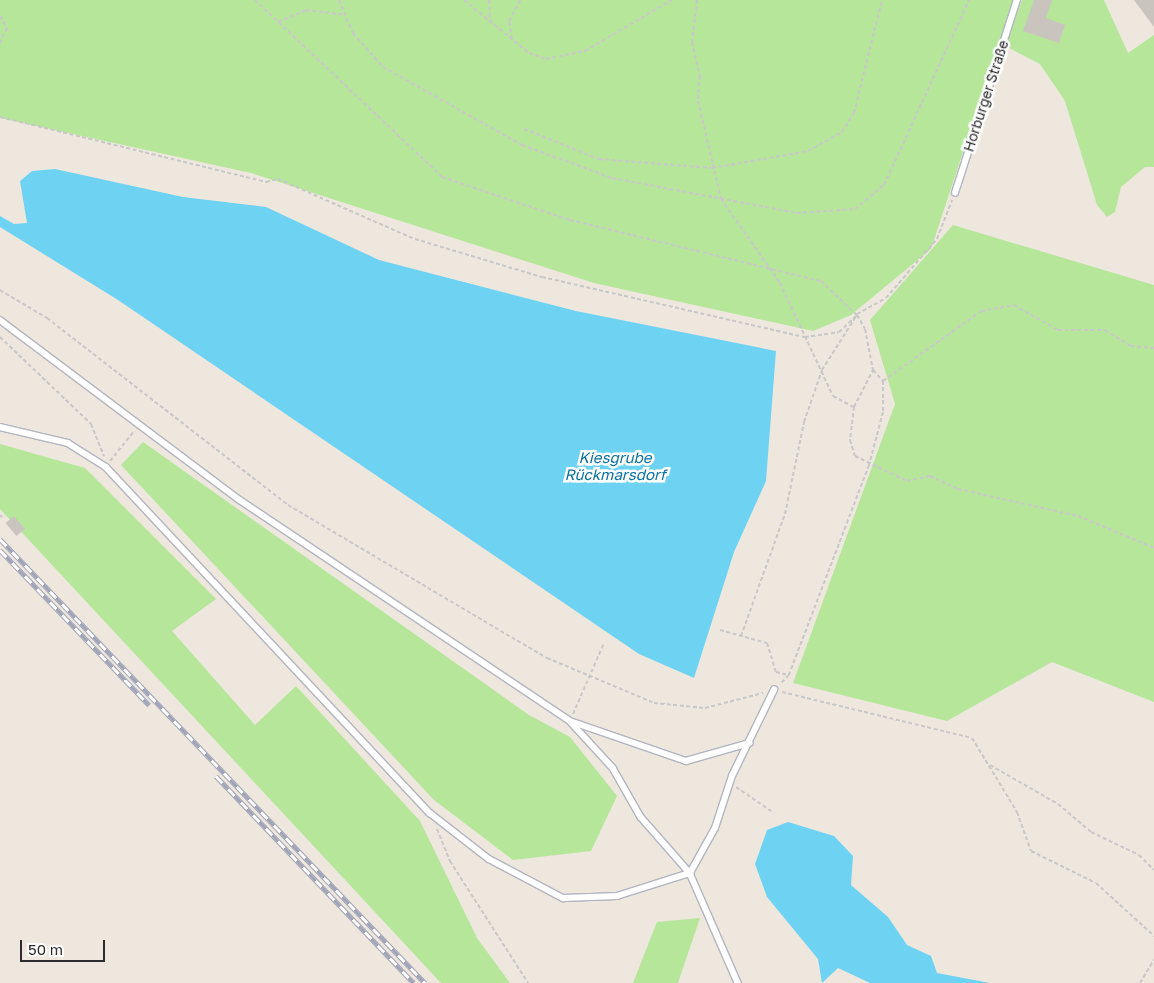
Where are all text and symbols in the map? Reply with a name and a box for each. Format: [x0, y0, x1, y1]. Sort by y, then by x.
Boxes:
street label: Horburger Straße [960, 38, 1012, 154]
water label: Kiesgrube Rückmarsdorf [564, 448, 666, 483]
scale bar [22, 930, 108, 962]
text: 50 m [28, 940, 63, 958]

